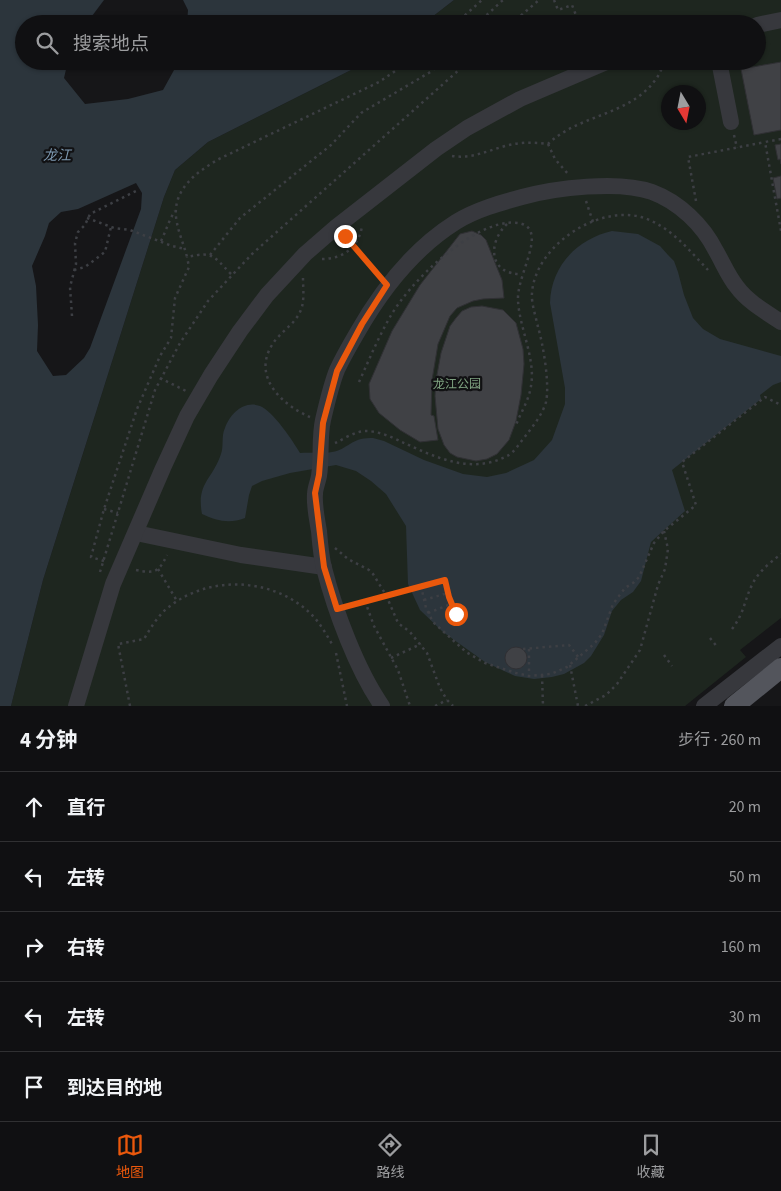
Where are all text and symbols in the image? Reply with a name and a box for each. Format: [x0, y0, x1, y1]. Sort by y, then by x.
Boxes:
search box [15, 15, 766, 70]
icon: search [33, 29, 61, 57]
text: 搜索地点 [73, 31, 149, 58]
north arrow [661, 85, 706, 130]
water label: 龙江 [43, 146, 73, 166]
route end [334, 225, 357, 248]
park label: 龙江公园 [433, 376, 481, 393]
route start [445, 603, 468, 626]
text: 4 分钟 [20, 725, 77, 755]
text: 步行 · 260 m [678, 729, 761, 751]
icon: ahead [20, 793, 48, 821]
text: 直行 [67, 795, 105, 822]
text: 20 m [729, 796, 761, 818]
icon: left [20, 863, 48, 891]
text: 左转 [67, 865, 105, 892]
text: 50 m [729, 866, 761, 888]
icon: right [20, 933, 48, 961]
text: 右转 [67, 935, 105, 962]
text: 160 m [721, 936, 761, 958]
icon: left [20, 1003, 48, 1031]
text: 左转 [67, 1005, 105, 1032]
text: 30 m [729, 1006, 761, 1028]
icon: arrive [20, 1073, 48, 1101]
text: 到达目的地 [67, 1075, 162, 1102]
tab: 地图 [116, 1131, 144, 1183]
tab: 路线 [376, 1131, 404, 1183]
tab: 收藏 [637, 1131, 665, 1183]

